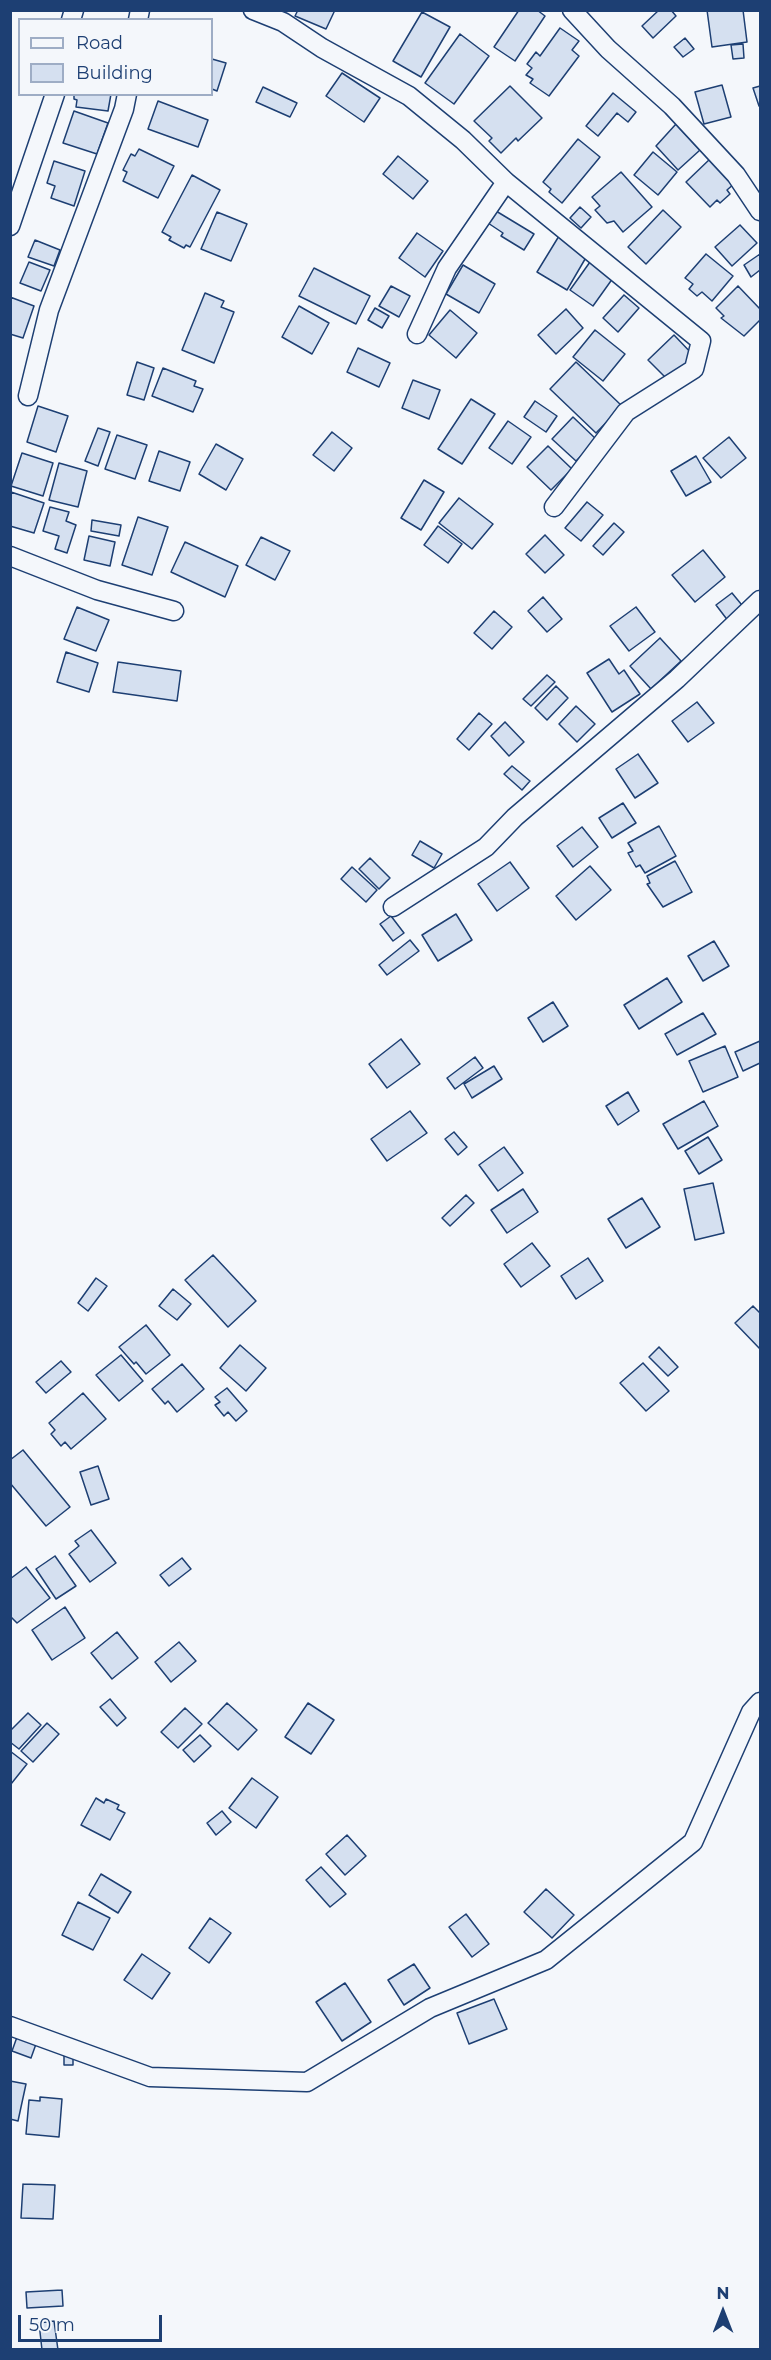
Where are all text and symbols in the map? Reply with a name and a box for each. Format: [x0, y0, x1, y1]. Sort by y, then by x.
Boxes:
legend [18, 18, 213, 96]
text: Road [76, 32, 123, 54]
text: Building [76, 62, 153, 84]
north arrow [693, 2282, 753, 2342]
text: N [717, 2284, 729, 2303]
scale bar [21, 2303, 165, 2341]
text: 50 m [29, 2314, 75, 2336]

